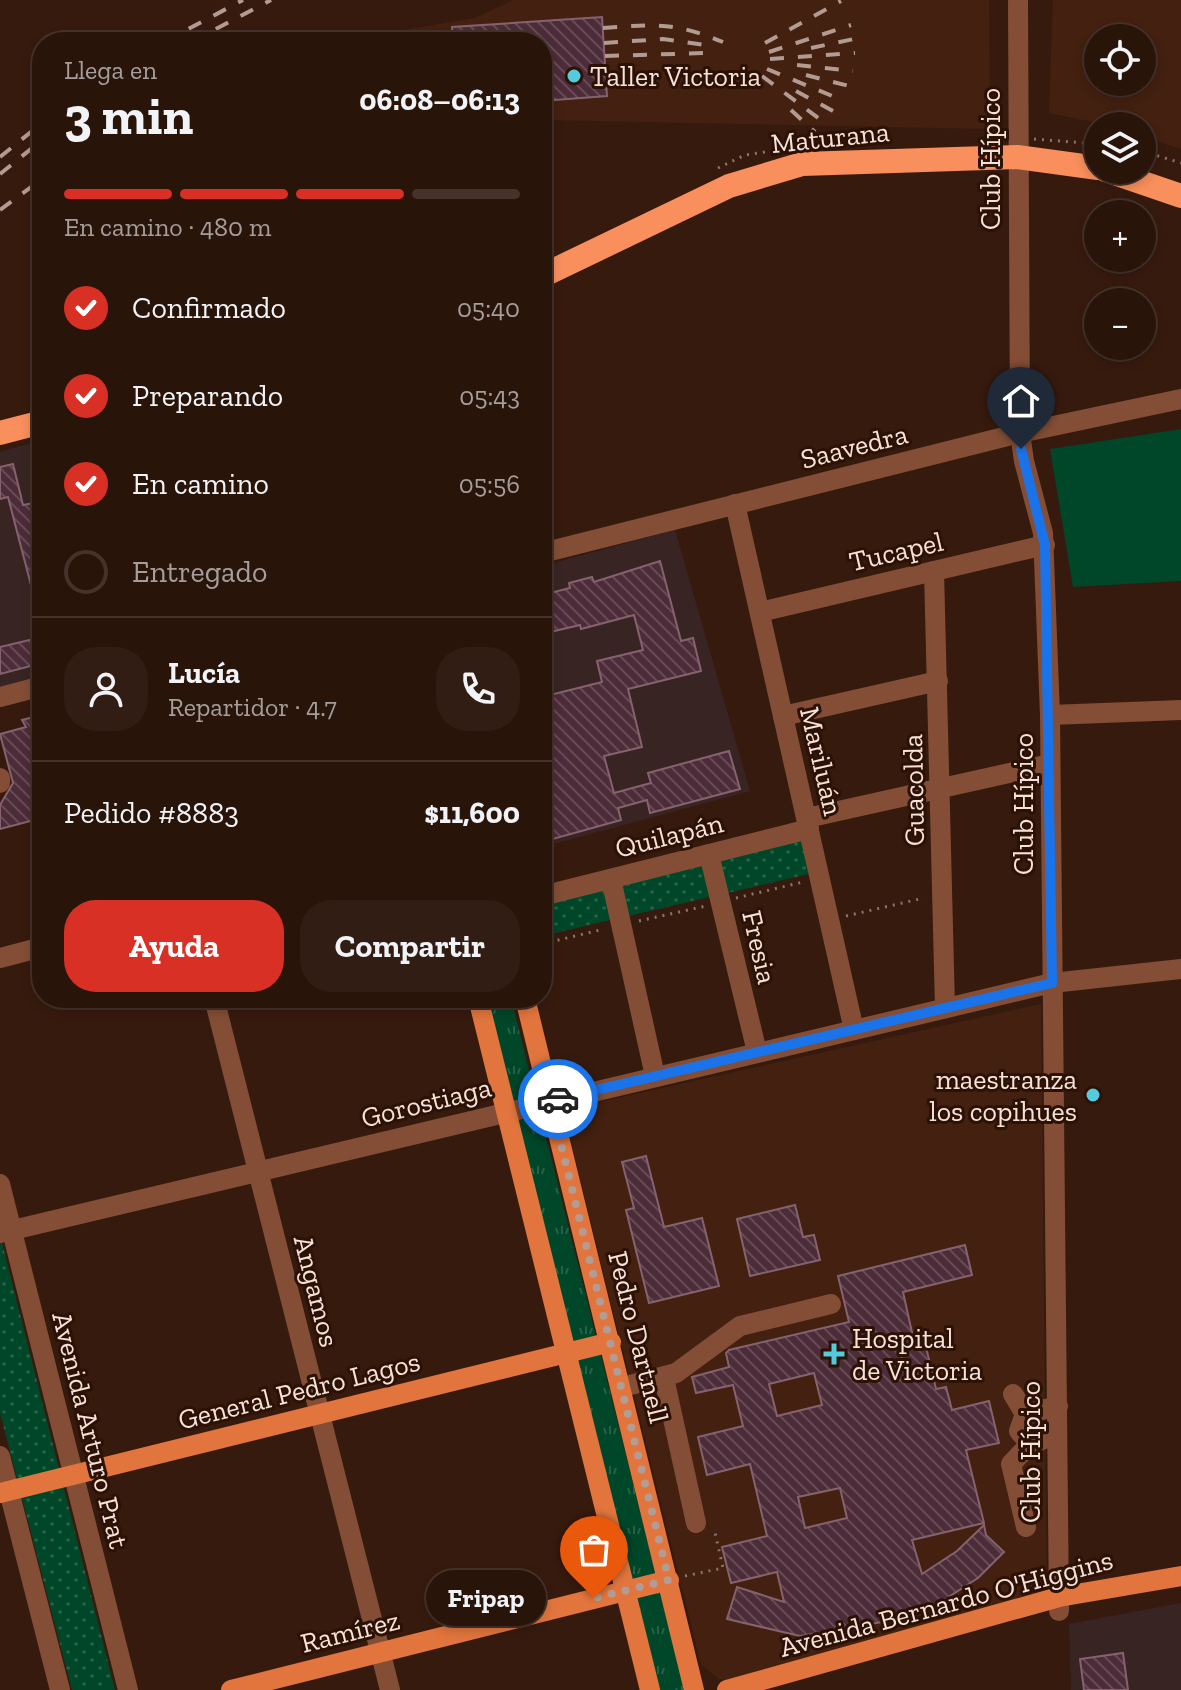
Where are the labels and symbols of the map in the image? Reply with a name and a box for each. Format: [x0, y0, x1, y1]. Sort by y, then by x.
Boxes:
place label: Taller Victoria [590, 60, 762, 93]
marker: Taller Victoria [565, 67, 583, 85]
street label: Club Hípico [974, 88, 1007, 230]
street label: Maturana [769, 115, 891, 160]
pin [987, 367, 1055, 449]
street label: Saavedra [797, 417, 911, 476]
street label: Tucapel [846, 525, 946, 578]
street label: Mariluán [793, 704, 850, 819]
street label: Guacolda [896, 733, 931, 846]
street label: Club Hípico [1007, 733, 1040, 875]
street label: Quilapán [612, 806, 727, 865]
street label: Fresia [735, 907, 784, 987]
courier [518, 1059, 598, 1139]
place label: maestranza los copihues [929, 1063, 1077, 1128]
street label: Gorostiaga [358, 1070, 495, 1135]
marker: maestranza los copihues [1084, 1086, 1102, 1104]
street label: Angamos [287, 1232, 346, 1350]
street label: Pedro Dartnell [601, 1248, 676, 1426]
street label: Avenida Arturo Prat [45, 1309, 136, 1552]
place label: Hospital de Victoria [852, 1322, 983, 1387]
marker: Hospital de Victoria [823, 1343, 845, 1365]
street label: General Pedro Lagos [175, 1344, 423, 1436]
street label: Club Hípico [1014, 1381, 1047, 1523]
pin [560, 1516, 628, 1598]
street label: Avenida Bernardo O'Higgins [776, 1543, 1116, 1664]
callout: Fripap [426, 1570, 546, 1626]
street label: Ramírez [297, 1603, 403, 1660]

